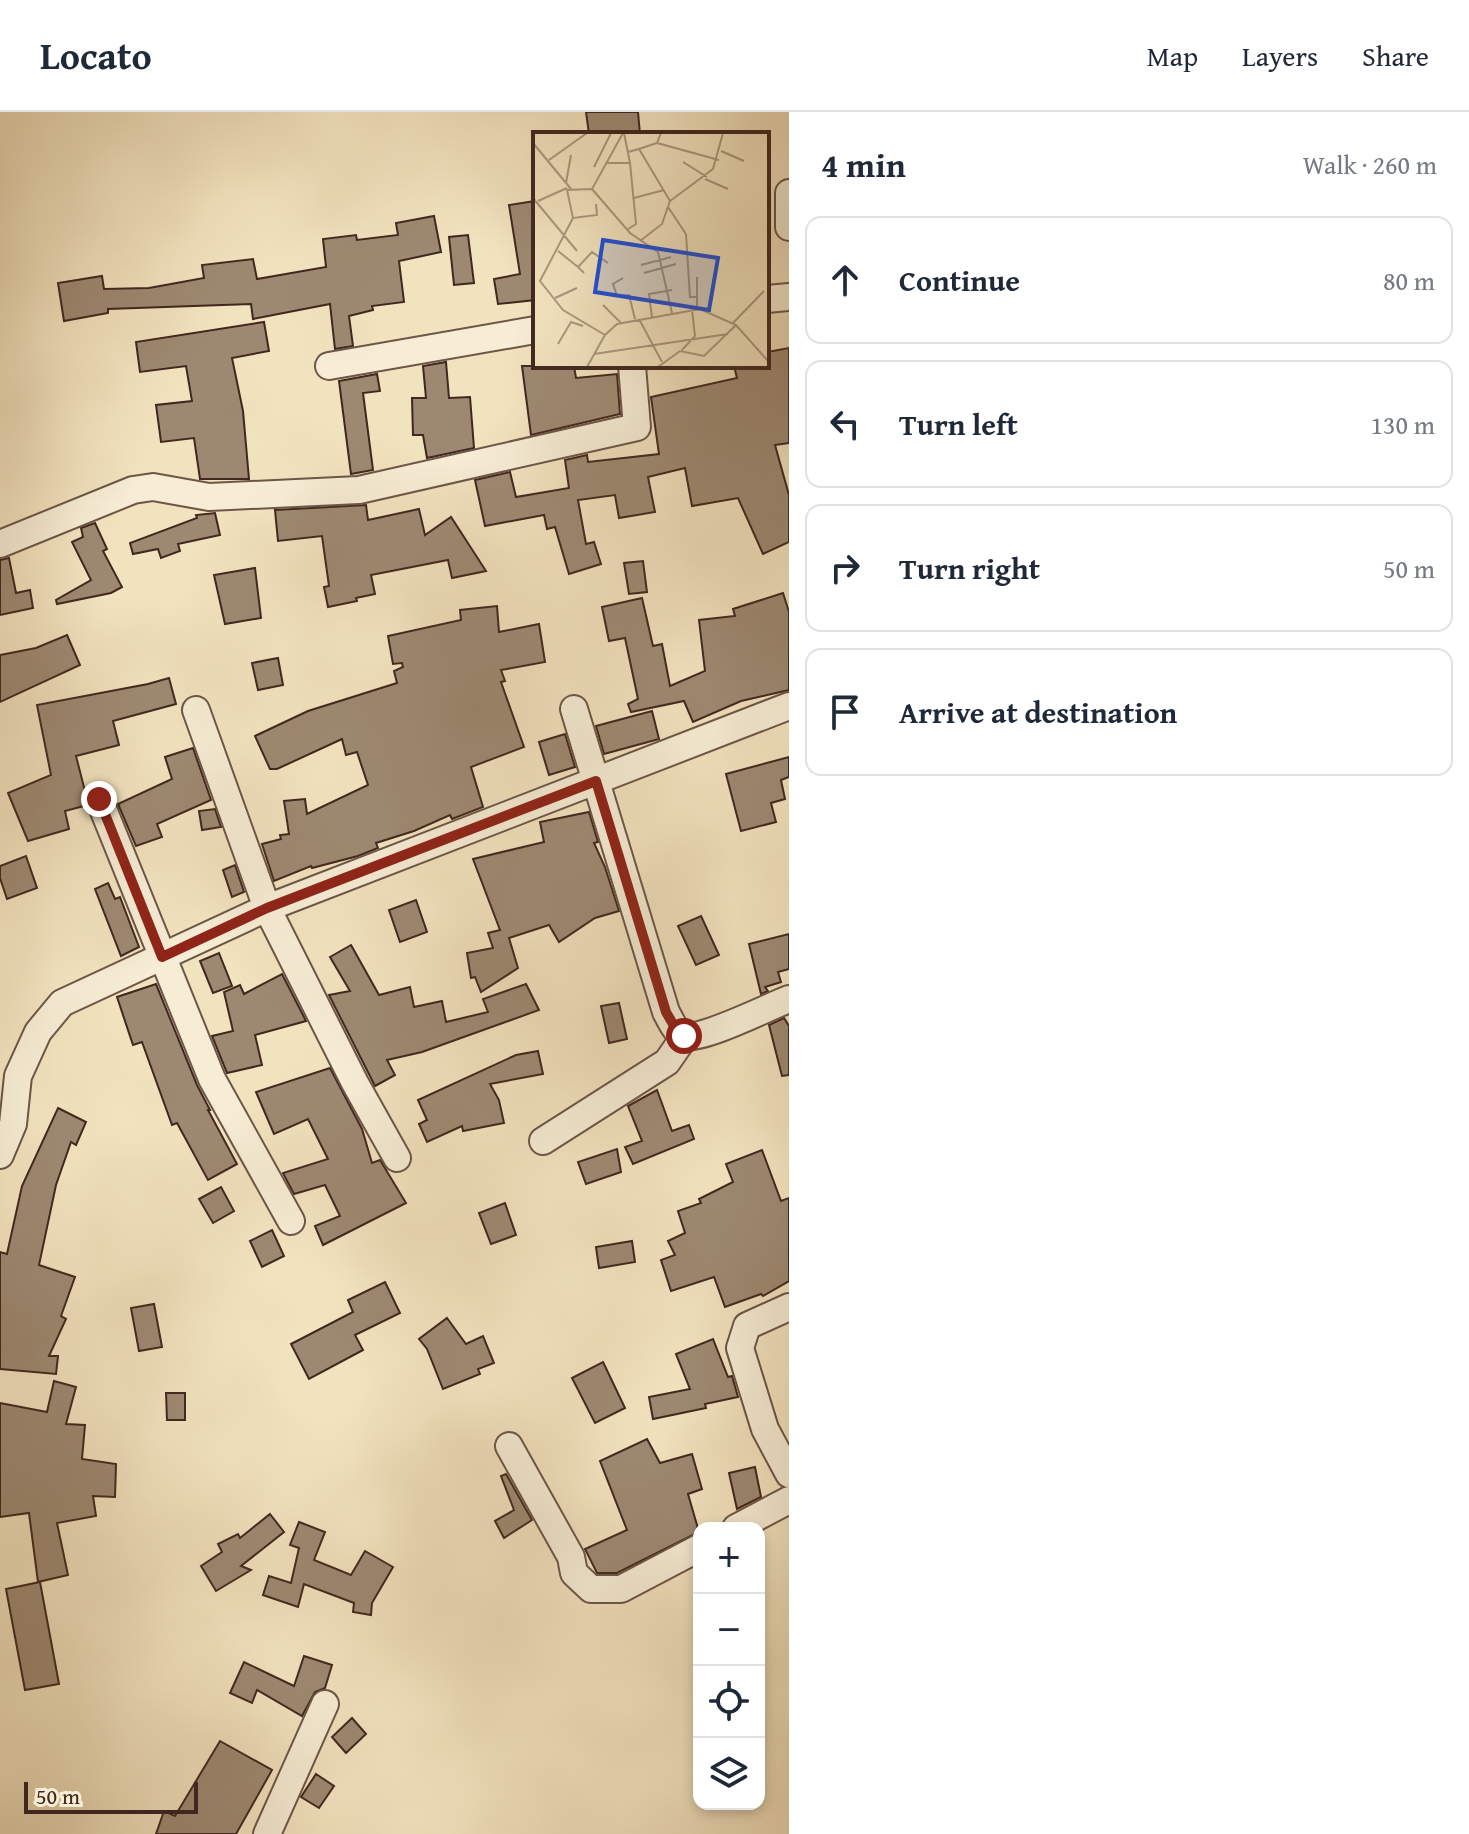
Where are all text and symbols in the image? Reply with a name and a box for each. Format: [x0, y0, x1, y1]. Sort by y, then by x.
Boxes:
text: Locato [40, 27, 152, 83]
text: Map [1147, 35, 1198, 76]
text: Layers [1242, 35, 1318, 76]
text: Share [1362, 35, 1429, 76]
inset map [533, 132, 769, 368]
text: 4 min [821, 140, 906, 189]
text: Walk · 260 m [1303, 145, 1437, 184]
icon: ahead [823, 258, 867, 302]
text: Continue [899, 258, 1020, 302]
text: 80 m [1383, 261, 1435, 300]
icon: left [823, 402, 867, 446]
text: Turn left [899, 402, 1018, 446]
text: 130 m [1370, 405, 1435, 444]
icon: right [823, 546, 867, 590]
text: Turn right [899, 546, 1040, 590]
text: 50 m [1383, 549, 1435, 588]
icon: arrive [823, 690, 867, 734]
text: Arrive at destination [899, 690, 1177, 734]
route end [81, 781, 117, 817]
route start [666, 1018, 702, 1054]
map controls [693, 1522, 765, 1810]
button: + [693, 1522, 765, 1594]
button: − [693, 1594, 765, 1666]
button: locate [693, 1666, 765, 1738]
button: layers [693, 1738, 765, 1810]
scale bar [24, 1778, 198, 1814]
text: 50 m [36, 1780, 80, 1812]

